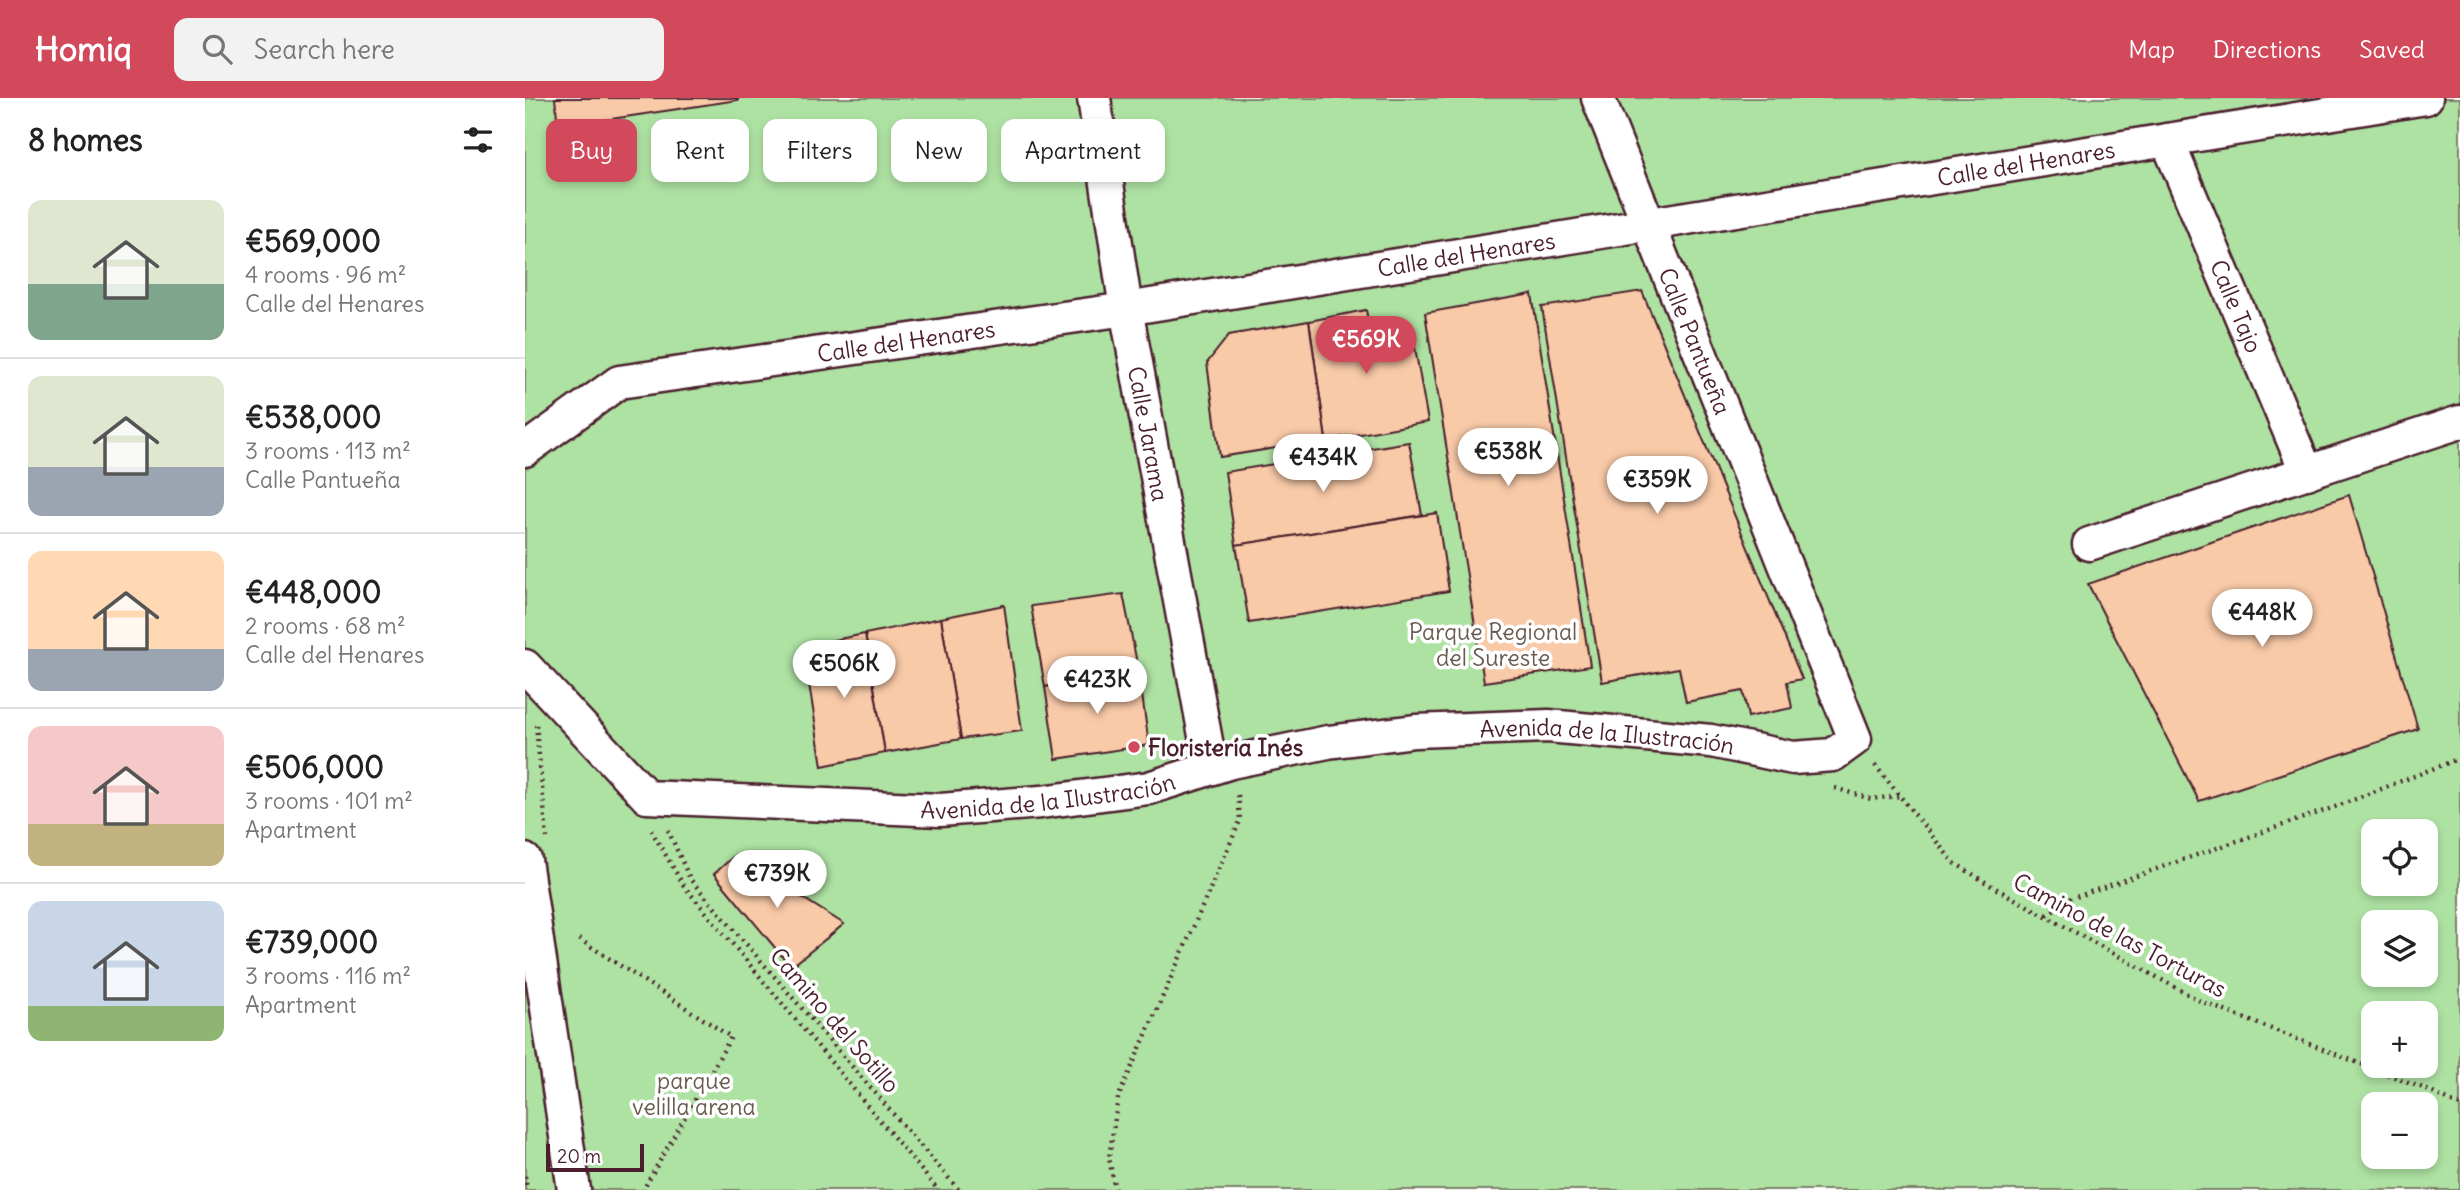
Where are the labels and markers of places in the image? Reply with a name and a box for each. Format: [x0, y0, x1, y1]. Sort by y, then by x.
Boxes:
pin: €569K [1317, 316, 1415, 376]
pin: €538K [1459, 428, 1557, 488]
pin: €434K [1274, 434, 1372, 494]
pin: €359K [1608, 456, 1706, 516]
pin: €448K [2213, 589, 2311, 649]
pin: €506K [795, 640, 893, 700]
pin: €423K [1048, 656, 1146, 716]
place label: Floristería Inés [1148, 733, 1303, 762]
marker: Floristería Inés [1126, 739, 1142, 755]
pin: €739K [728, 850, 826, 910]

